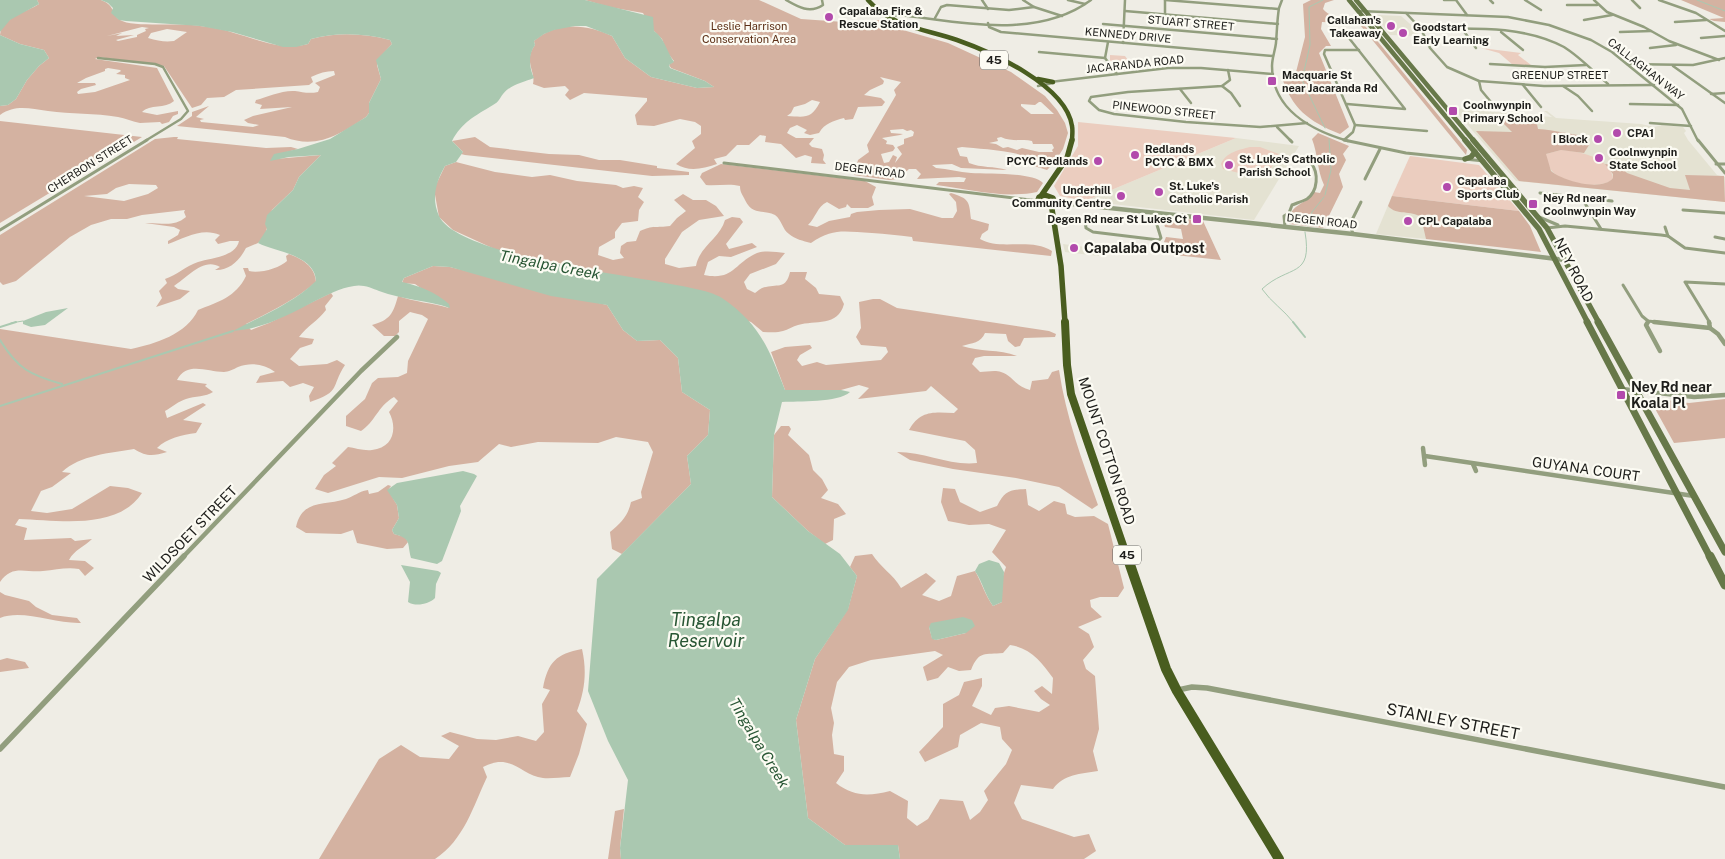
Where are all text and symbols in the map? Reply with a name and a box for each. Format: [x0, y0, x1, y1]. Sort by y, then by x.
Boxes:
place label: Capalaba Fire & Rescue Station [839, 5, 923, 30]
marker: Capalaba Fire & Rescue Station [823, 11, 835, 23]
street label: STUART STREET [1147, 13, 1235, 33]
place label: Callahan's Takeaway [1327, 14, 1382, 39]
park label: Leslie Harrison Conservation Area [702, 20, 796, 45]
marker: Callahan's Takeaway [1385, 20, 1397, 32]
place label: Goodstart Early Learning [1413, 21, 1489, 46]
street label: KENNEDY DRIVE [1084, 25, 1172, 45]
marker: Goodstart Early Learning [1397, 27, 1409, 39]
street label: CALLAGHAN WAY [1605, 36, 1687, 103]
road number: 45 [980, 50, 1008, 70]
street label: JACARANDA ROAD [1085, 53, 1185, 75]
place label: Macquarie St near Jacaranda Rd [1282, 69, 1378, 94]
street label: GREENUP STREET [1512, 69, 1609, 81]
marker: Macquarie St near Jacaranda Rd [1266, 75, 1278, 87]
street label: PINEWOOD STREET [1112, 99, 1217, 121]
place label: Coolnwynpin Primary School [1463, 99, 1544, 124]
marker: Coolnwynpin Primary School [1447, 105, 1459, 117]
marker: CPA1 [1611, 127, 1623, 139]
place label: CPA1 [1627, 127, 1654, 139]
street label: CHERBON STREET [45, 133, 135, 195]
place label: I Block [1553, 133, 1589, 145]
marker: I Block [1592, 133, 1604, 145]
place label: Redlands PCYC & BMX [1145, 143, 1214, 168]
place label: Coolnwynpin State School [1609, 146, 1677, 171]
marker: Redlands PCYC & BMX [1129, 149, 1141, 161]
marker: Coolnwynpin State School [1593, 152, 1605, 164]
place label: St. Luke's Catholic Parish School [1239, 153, 1335, 178]
place label: PCYC Redlands [1007, 155, 1088, 167]
marker: PCYC Redlands [1092, 155, 1104, 167]
marker: St. Luke's Catholic Parish School [1223, 159, 1235, 171]
street label: DEGEN ROAD [834, 160, 906, 180]
place label: Capalaba Sports Club [1457, 175, 1520, 200]
place label: St. Luke's Catholic Parish [1169, 180, 1248, 205]
marker: Capalaba Sports Club [1441, 181, 1453, 193]
place label: Underhill Community Centre [1012, 184, 1111, 209]
marker: St. Luke's Catholic Parish [1153, 186, 1165, 198]
marker: Underhill Community Centre [1115, 190, 1127, 202]
place label: Ney Rd near Coolnwynpin Way [1543, 192, 1637, 217]
marker: Ney Rd near Coolnwynpin Way [1527, 198, 1539, 210]
street label: DEGEN ROAD [1286, 211, 1358, 231]
place label: Degen Rd near St Lukes Ct [1047, 213, 1187, 225]
marker: Degen Rd near St Lukes Ct [1191, 213, 1203, 225]
marker: CPL Capalaba [1402, 215, 1414, 227]
place label: CPL Capalaba [1418, 215, 1491, 227]
street label: NEY ROAD [1551, 235, 1597, 305]
place label: Capalaba Outpost [1084, 240, 1205, 256]
marker: Capalaba Outpost [1068, 242, 1080, 254]
water label: Tingalpa Creek [498, 246, 603, 283]
street label: MOUNT COTTON ROAD [1076, 375, 1138, 527]
place label: Ney Rd near Koala Pl [1631, 379, 1712, 411]
marker: Ney Rd near Koala Pl [1615, 389, 1627, 401]
street label: GUYANA COURT [1531, 454, 1641, 484]
street label: WILDSOET STREET [140, 482, 240, 586]
road number: 45 [1113, 546, 1141, 564]
water label: Tingalpa Reservoir [668, 609, 744, 651]
water label: Tingalpa Creek [726, 695, 793, 792]
street label: STANLEY STREET [1385, 699, 1522, 744]

